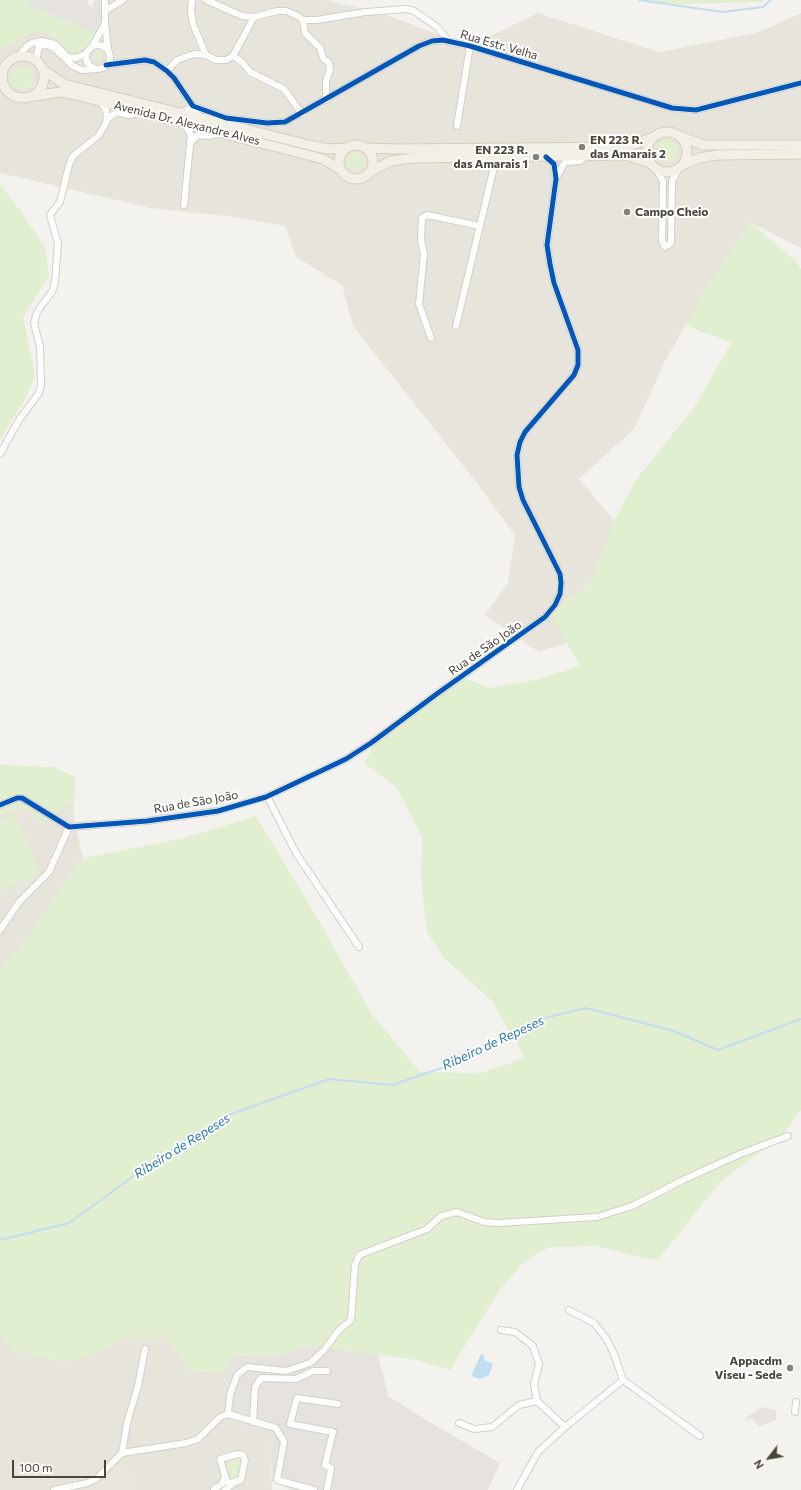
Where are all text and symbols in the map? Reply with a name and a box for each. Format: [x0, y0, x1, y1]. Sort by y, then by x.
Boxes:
street label: Rua Estr. Velha [459, 27, 539, 63]
street label: Avenida Dr. Alexandre Alves [112, 98, 262, 148]
place label: EN 223 R. das Amarais 2 [590, 133, 666, 161]
marker: EN 223 R. das Amarais 2 [577, 142, 587, 152]
place label: EN 223 R. das Amarais 1 [454, 143, 528, 171]
marker: EN 223 R. das Amarais 1 [531, 152, 541, 162]
place label: Campo Cheio [635, 205, 709, 219]
marker: Campo Cheio [622, 207, 632, 217]
street label: Rua de São João [446, 618, 524, 678]
street label: Rua de São João [153, 787, 239, 817]
water label: Ribeiro de Repeses [440, 1013, 546, 1073]
water label: Ribeiro de Repeses [131, 1110, 233, 1182]
place label: Appacdm Viseu - Sede [715, 1354, 782, 1382]
marker: Appacdm Viseu - Sede [785, 1363, 795, 1373]
north arrow [749, 1438, 789, 1478]
scale bar [14, 1452, 108, 1478]
text: N [751, 1458, 766, 1471]
text: 100 m [19, 1460, 53, 1474]

